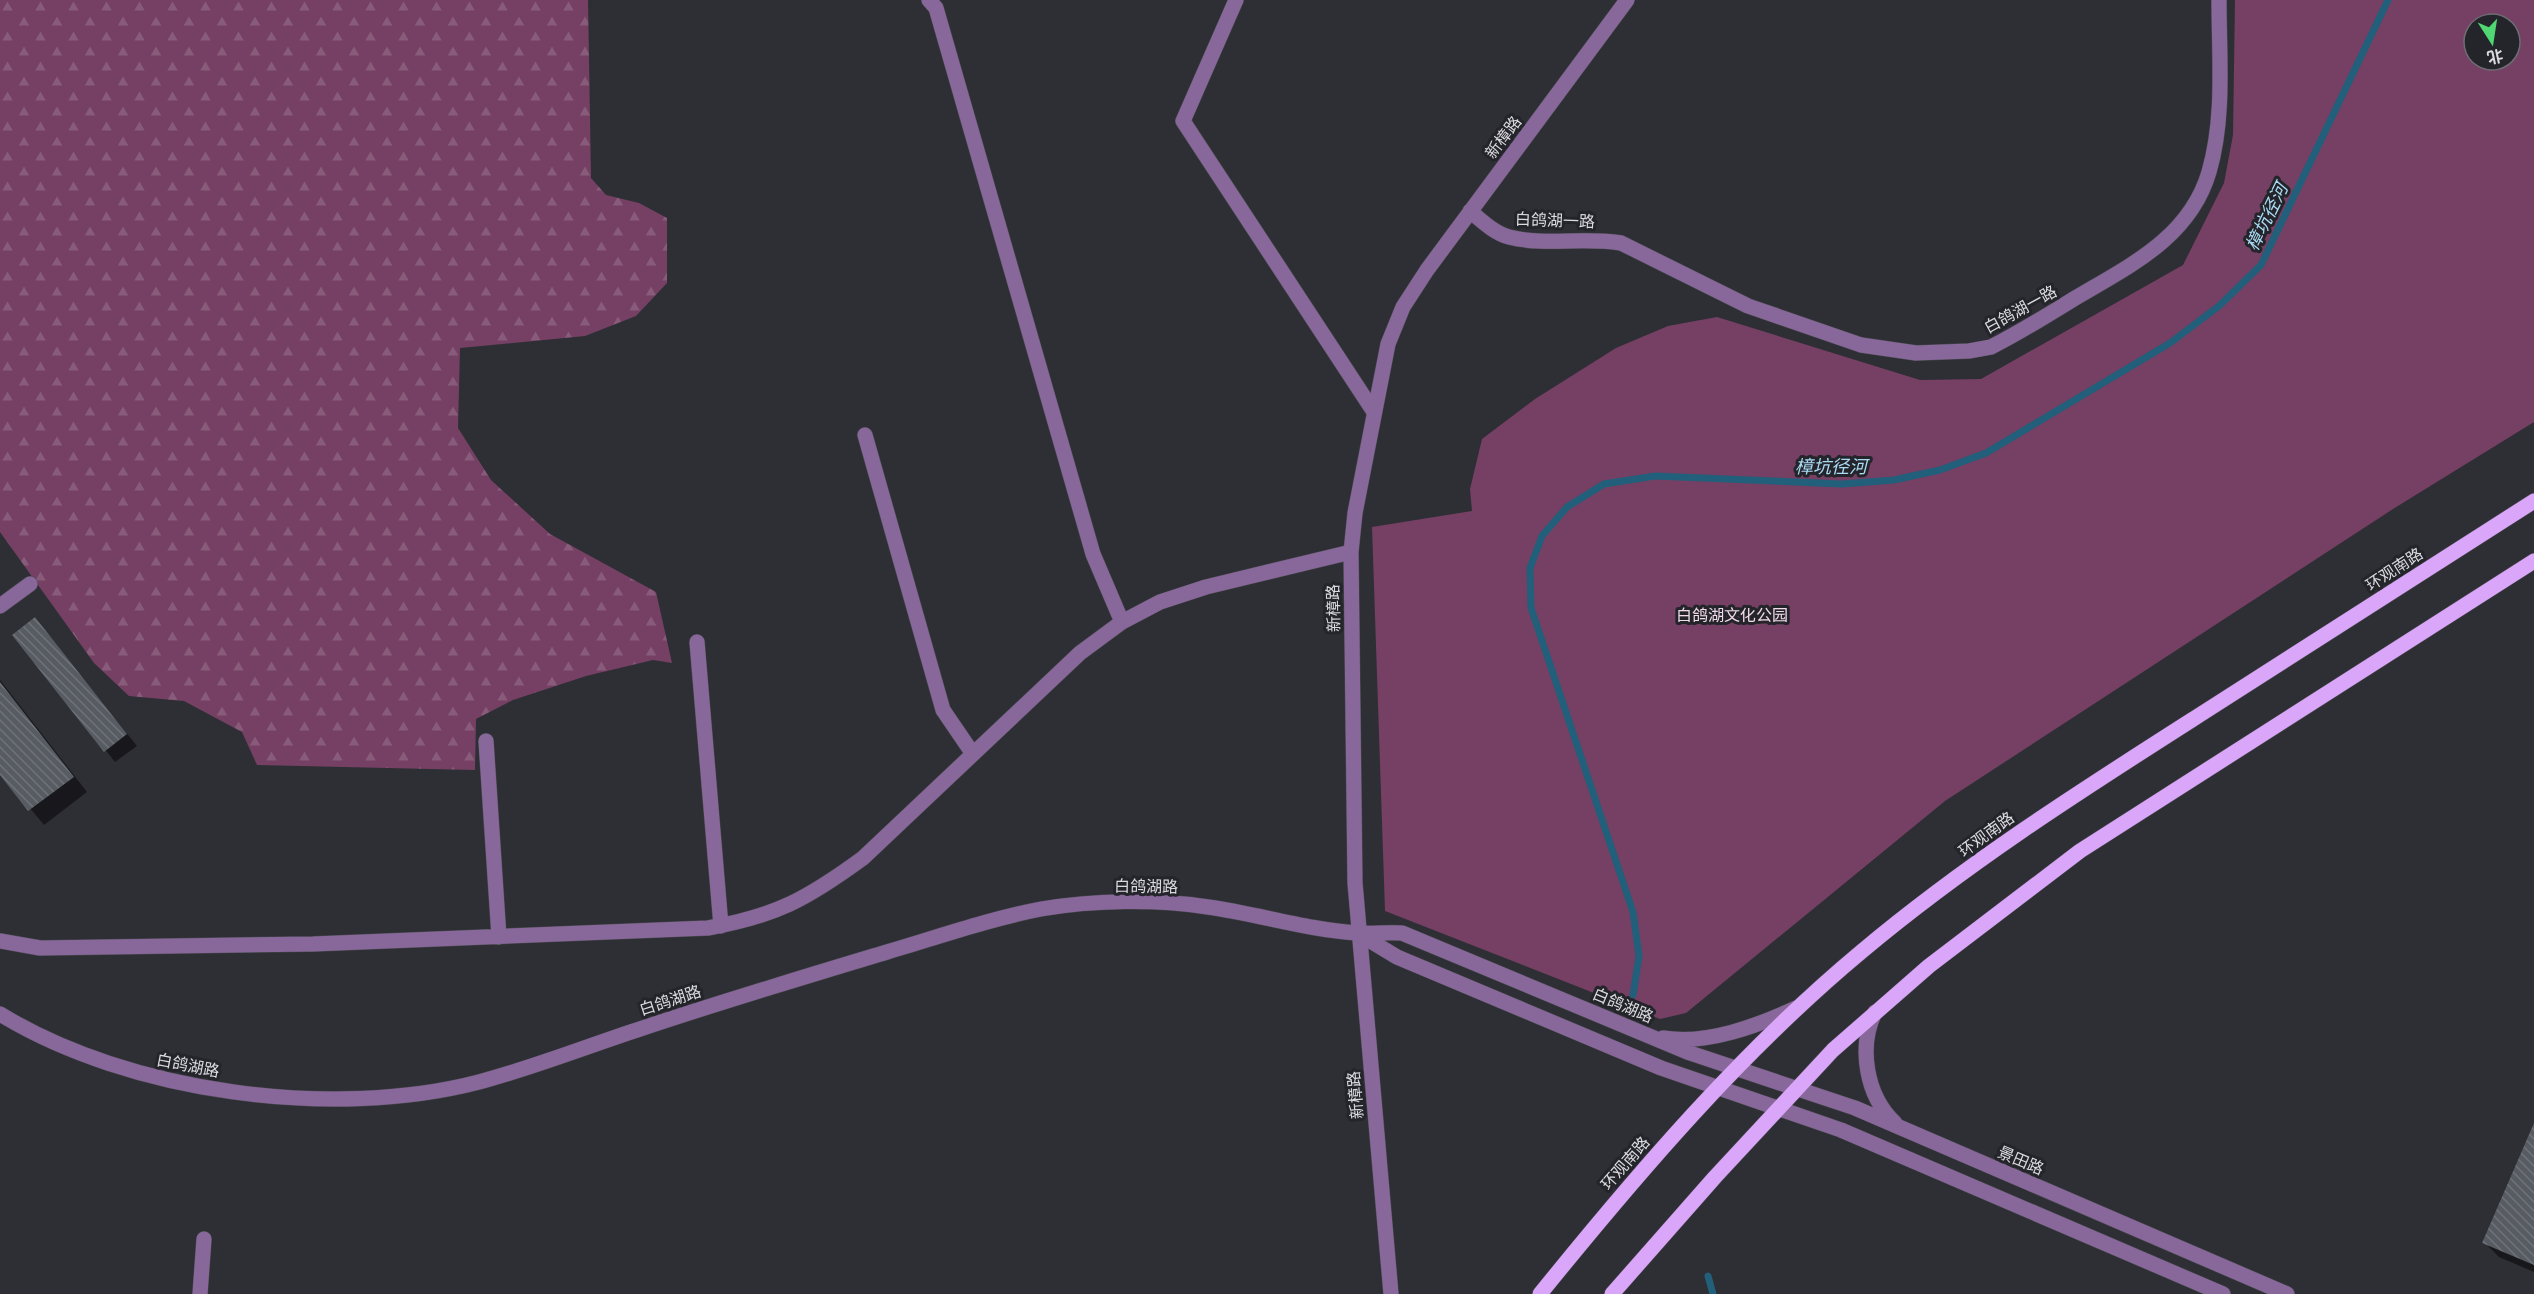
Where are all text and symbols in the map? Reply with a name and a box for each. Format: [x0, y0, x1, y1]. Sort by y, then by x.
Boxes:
north arrow [2462, 12, 2522, 72]
text: 北 [2485, 43, 2505, 69]
street label: 新樟路 [1480, 111, 1527, 163]
water label: 樟坑径河 [2240, 176, 2295, 255]
street label: 白鸽湖一路 [1515, 208, 1595, 233]
street label: 白鸽湖一路 [1980, 280, 2061, 339]
water label: 樟坑径河 [1795, 454, 1870, 479]
street label: 环观南路 [2361, 542, 2427, 596]
street label: 新樟路 [1322, 584, 1345, 632]
park label: 白鸽湖文化公园 [1676, 604, 1788, 627]
street label: 环观南路 [1954, 806, 2019, 863]
street label: 白鸽湖路 [1114, 874, 1178, 899]
street label: 白鸽湖路 [636, 980, 704, 1021]
street label: 白鸽湖路 [1589, 982, 1657, 1029]
street label: 白鸽湖路 [154, 1048, 222, 1083]
street label: 新樟路 [1342, 1070, 1369, 1120]
street label: 环观南路 [1596, 1132, 1655, 1195]
street label: 景田路 [1994, 1140, 2047, 1180]

